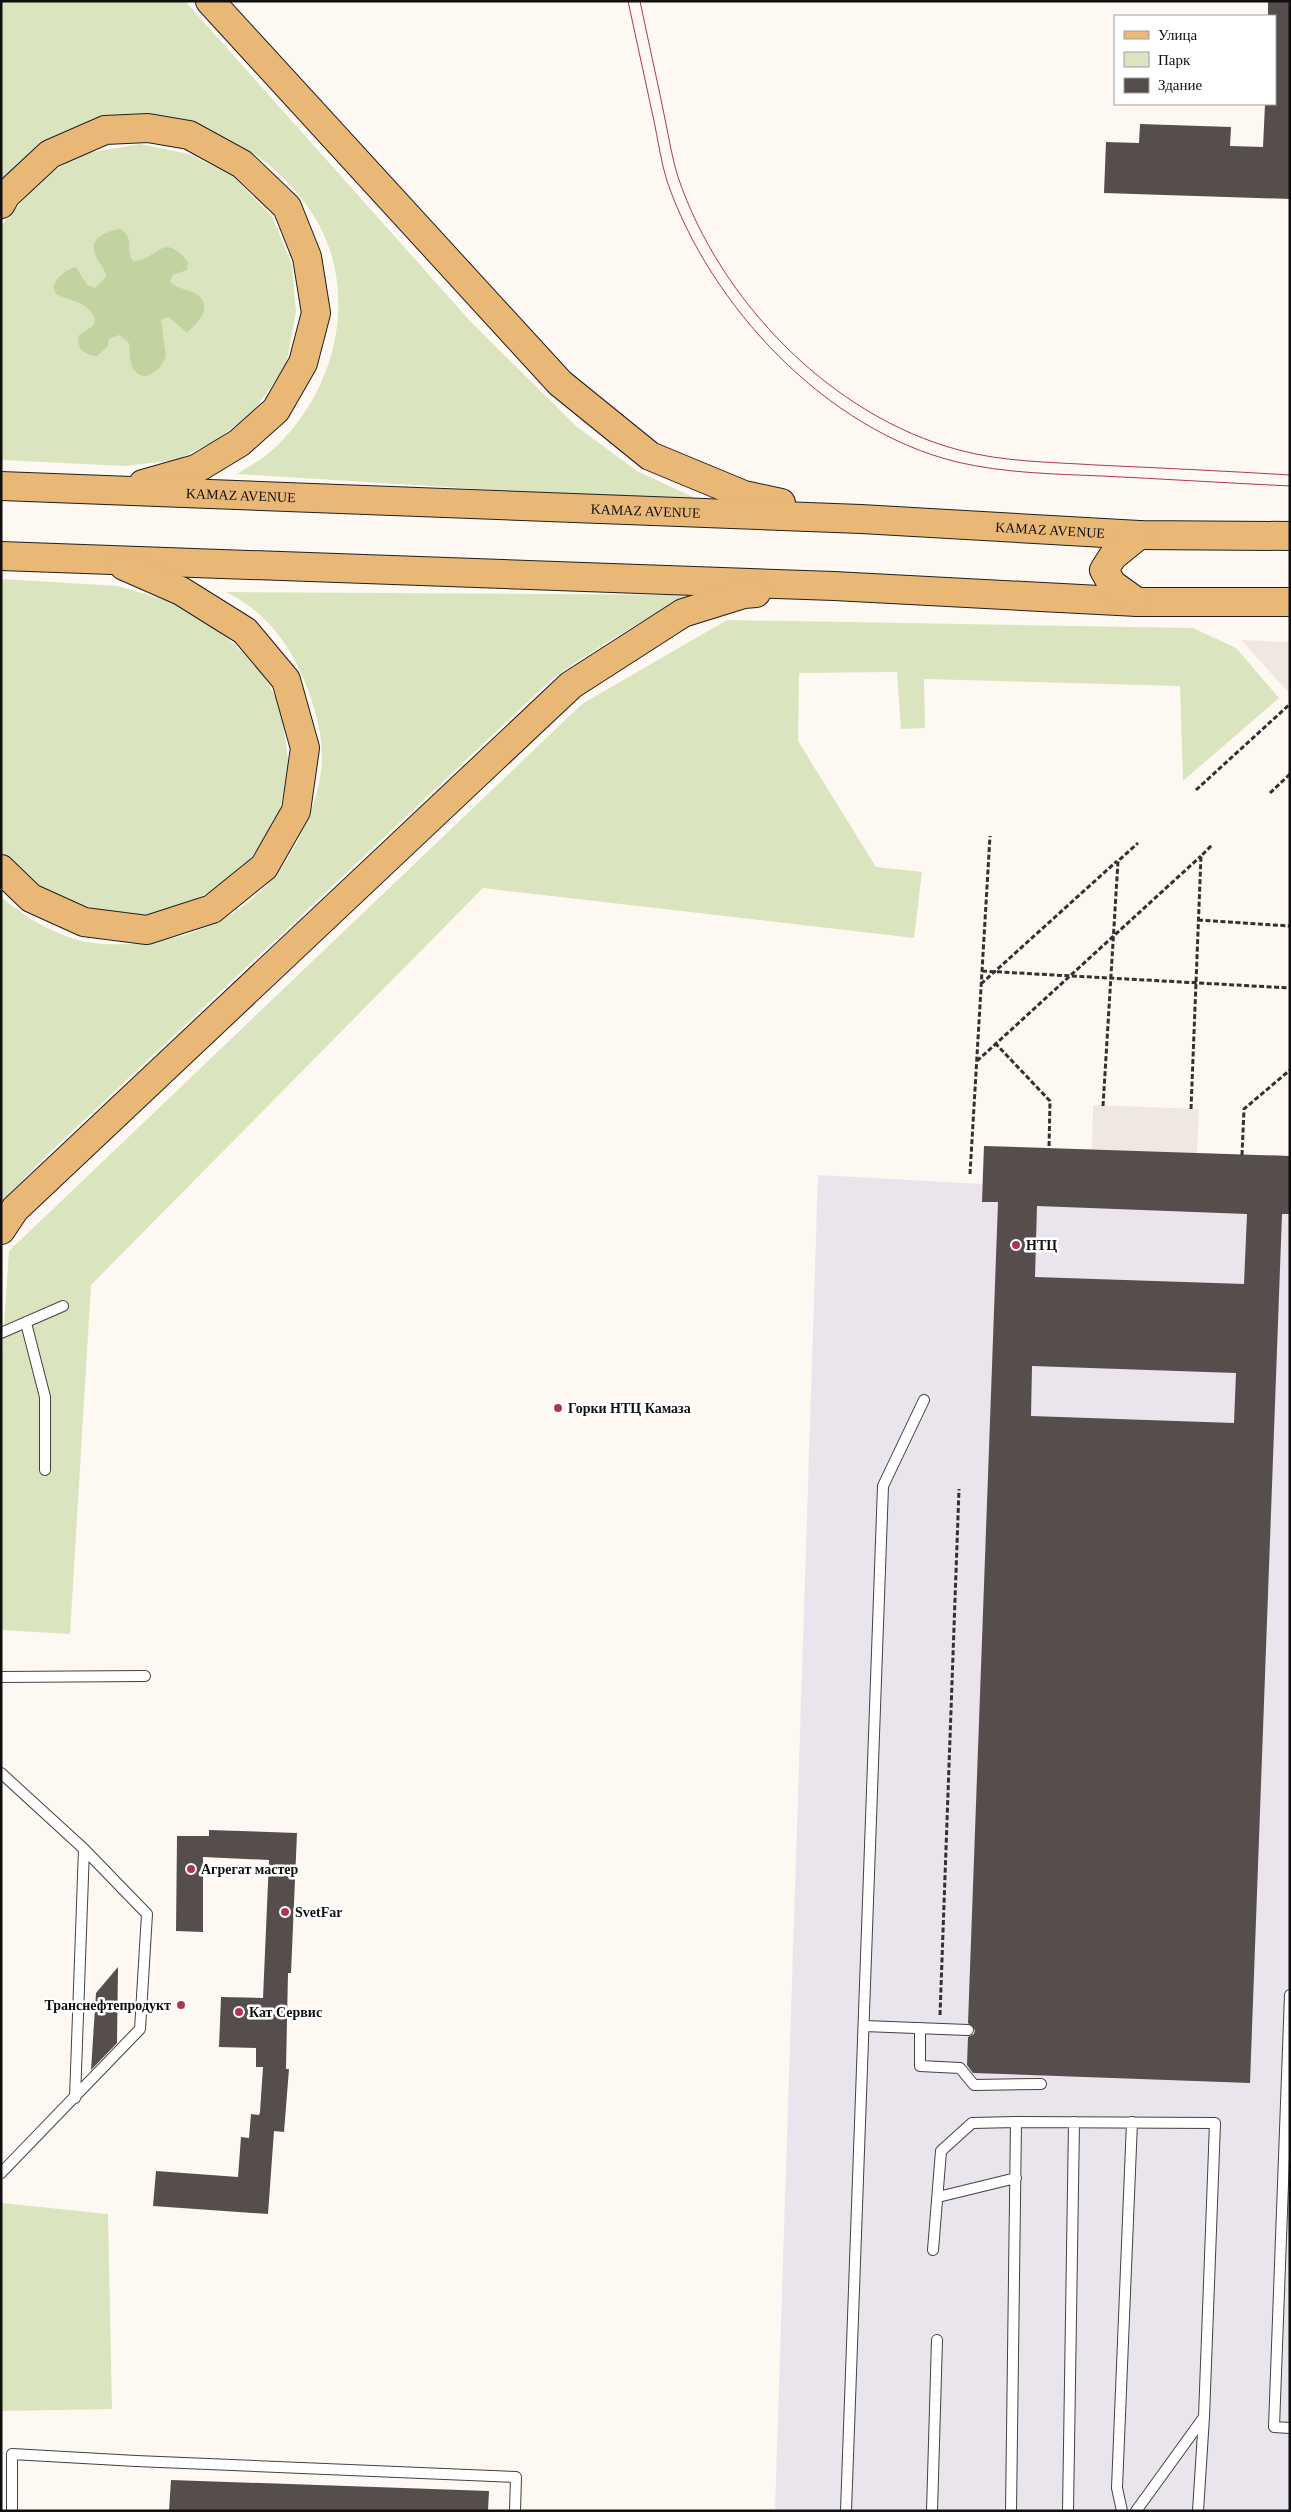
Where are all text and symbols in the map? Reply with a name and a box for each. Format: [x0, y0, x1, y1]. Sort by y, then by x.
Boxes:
legend [1114, 15, 1276, 105]
text: Улица [1158, 27, 1197, 43]
text: Парк [1158, 52, 1191, 68]
text: Здание [1158, 77, 1202, 93]
street label: KAMAZ AVENUE [186, 486, 296, 505]
street label: KAMAZ AVENUE [590, 501, 701, 520]
street label: KAMAZ AVENUE [995, 519, 1105, 541]
place label: НТЦ [1026, 1238, 1057, 1253]
marker: НТЦ [1010, 1239, 1022, 1251]
place label: Горки НТЦ Камаза [568, 1401, 691, 1416]
marker: Горки НТЦ Камаза [552, 1402, 564, 1414]
place label: Агрегат мастер [201, 1862, 299, 1877]
marker: Агрегат мастер [185, 1863, 197, 1875]
place label: SvetFar [295, 1905, 342, 1920]
marker: SvetFar [279, 1906, 291, 1918]
place label: Транснефтепродукт [44, 1998, 171, 2013]
marker: Транснефтепродукт [175, 1999, 187, 2011]
place label: Кат Сервис [249, 2005, 322, 2020]
marker: Кат Сервис [233, 2006, 245, 2018]

